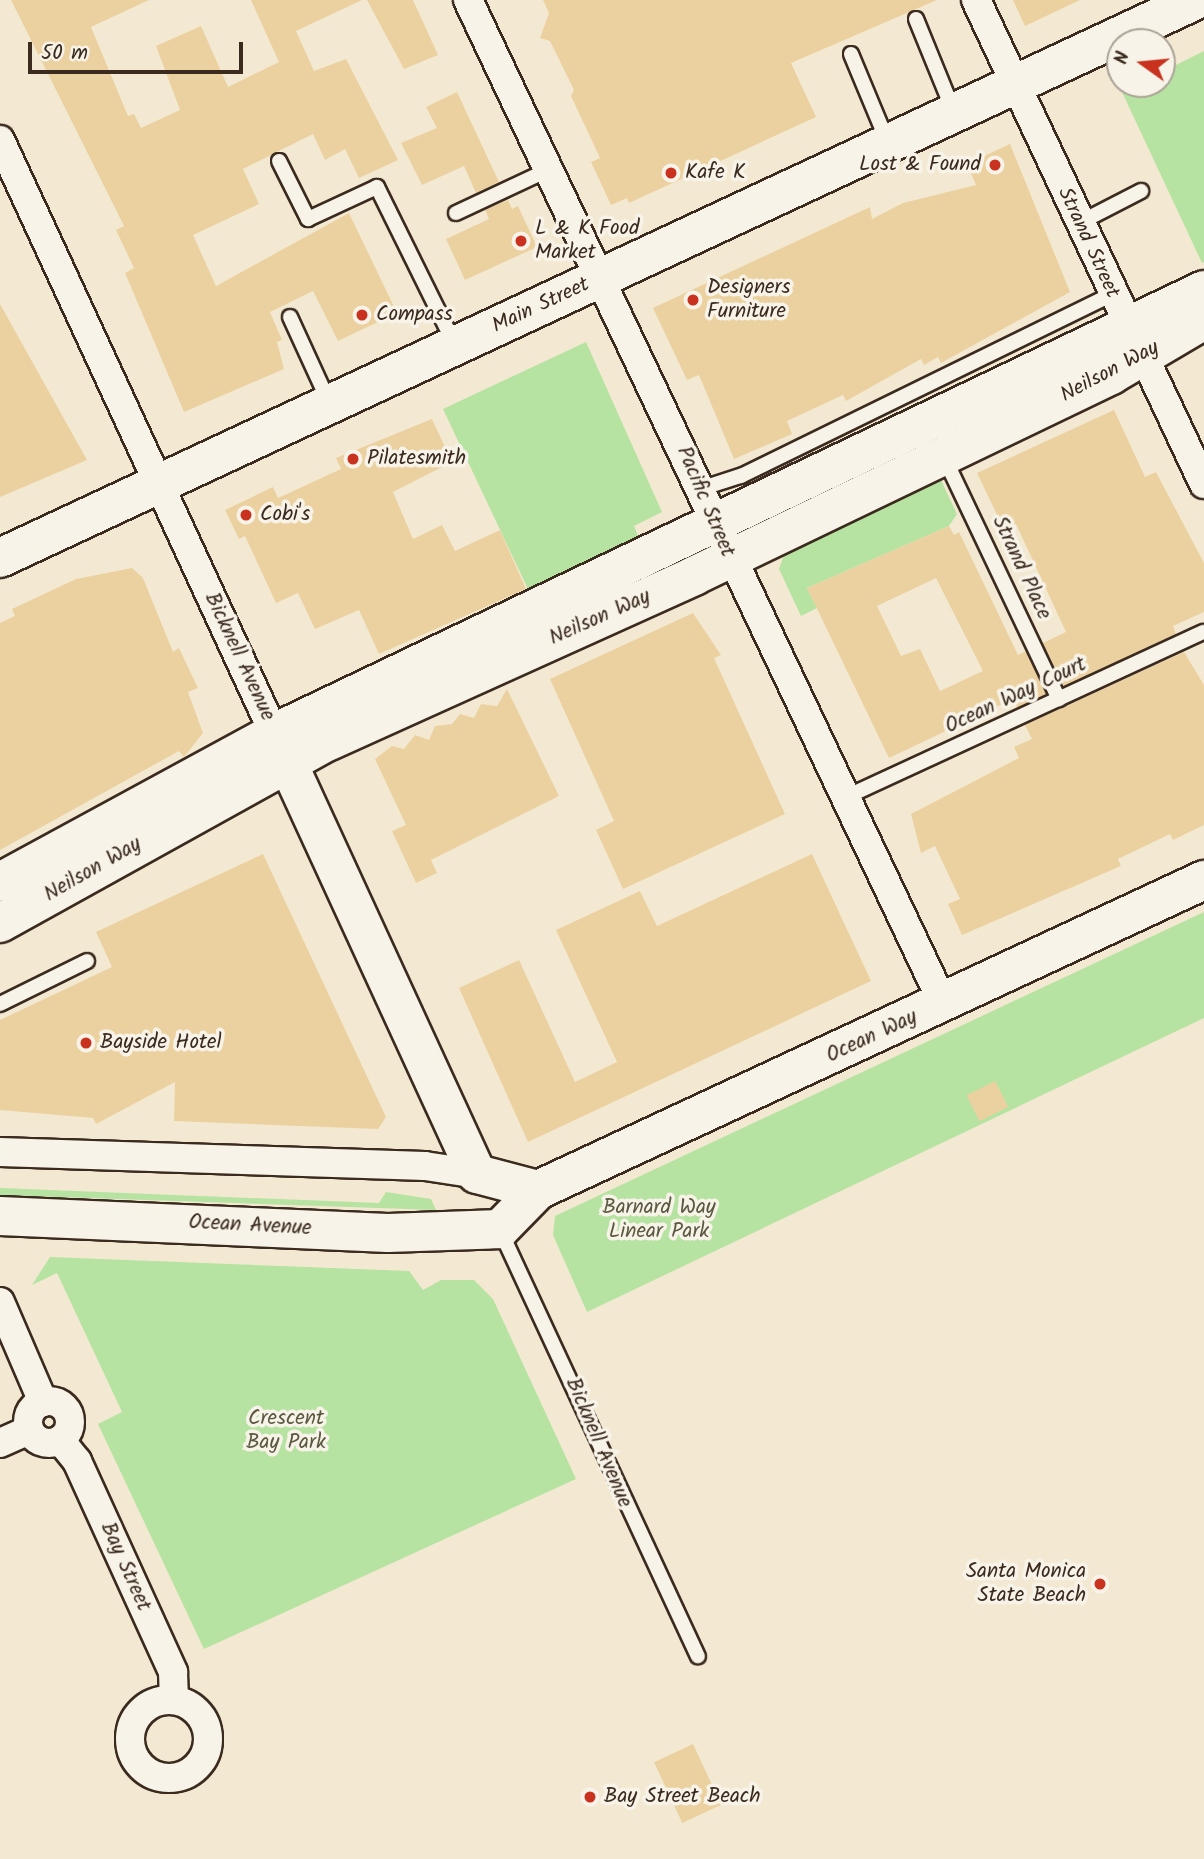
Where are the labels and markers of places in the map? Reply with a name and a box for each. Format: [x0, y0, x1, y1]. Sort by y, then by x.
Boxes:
place label: Lost & Found [859, 152, 981, 178]
marker: Lost & Found [987, 157, 1003, 173]
place label: Kafe K [685, 160, 745, 186]
marker: Kafe K [663, 165, 679, 181]
place label: L & K Food Market [535, 216, 639, 266]
marker: L & K Food Market [513, 233, 529, 249]
place label: Designers Furniture [707, 275, 790, 325]
marker: Designers Furniture [685, 292, 701, 308]
place label: Compass [376, 302, 453, 328]
marker: Compass [354, 307, 370, 323]
place label: Pilatesmith [367, 446, 466, 472]
marker: Pilatesmith [345, 451, 361, 467]
place label: Cobi's [260, 502, 310, 528]
marker: Cobi's [238, 507, 254, 523]
place label: Bayside Hotel [100, 1030, 222, 1056]
marker: Bayside Hotel [78, 1035, 94, 1051]
place label: Santa Monica State Beach [966, 1559, 1086, 1609]
marker: Santa Monica State Beach [1092, 1576, 1108, 1592]
place label: Bay Street Beach [604, 1784, 760, 1810]
marker: Bay Street Beach [582, 1789, 598, 1805]

